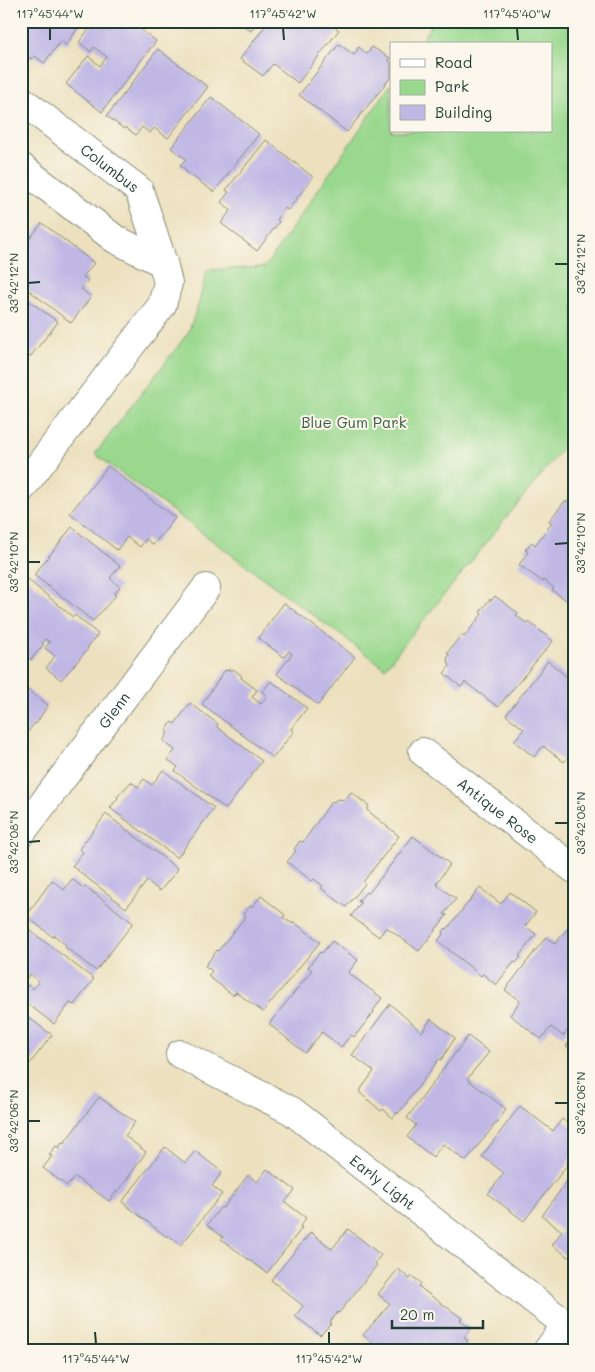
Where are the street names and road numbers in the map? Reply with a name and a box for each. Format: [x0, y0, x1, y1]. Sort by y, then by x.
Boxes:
street label: Columbus [77, 139, 143, 197]
street label: Glenn [94, 688, 134, 732]
street label: Antique Rose [454, 773, 543, 848]
street label: Early Light [346, 1150, 420, 1214]

